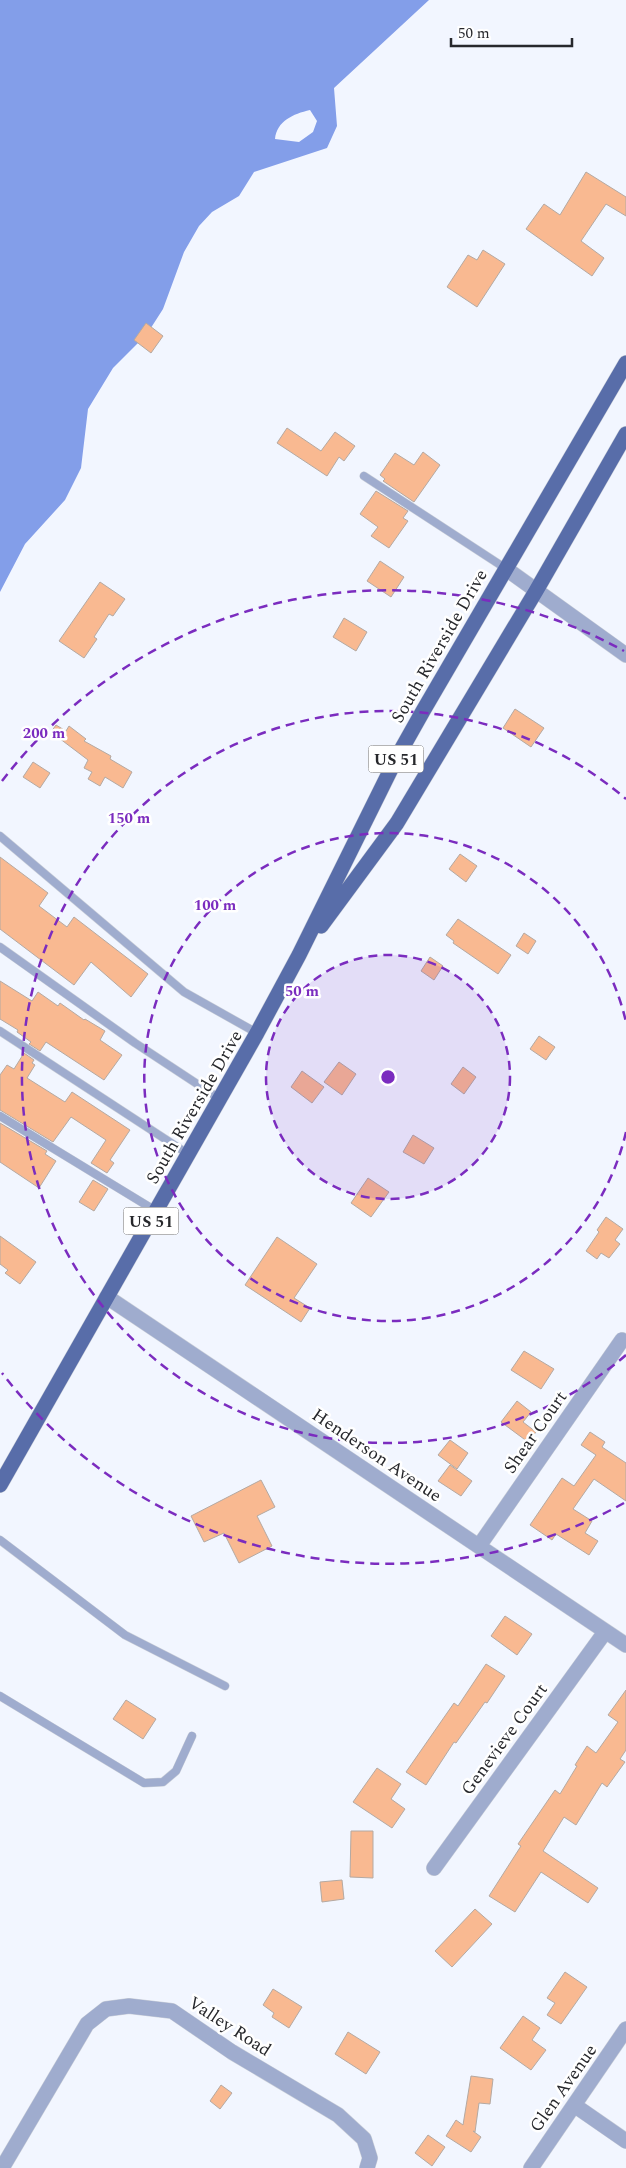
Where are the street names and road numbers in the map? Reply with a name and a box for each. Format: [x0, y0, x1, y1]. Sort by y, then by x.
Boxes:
street label: South Riverside Drive [384, 564, 495, 728]
road number: US 51 [368, 746, 424, 772]
street label: South Riverside Drive [139, 1025, 250, 1189]
road number: US 51 [124, 1208, 178, 1234]
street label: Shear Court [497, 1385, 574, 1479]
street label: Henderson Avenue [306, 1402, 447, 1509]
street label: Genevieve Court [454, 1678, 554, 1801]
street label: Valley Road [183, 1989, 277, 2063]
street label: Glen Avenue [523, 2039, 604, 2138]

